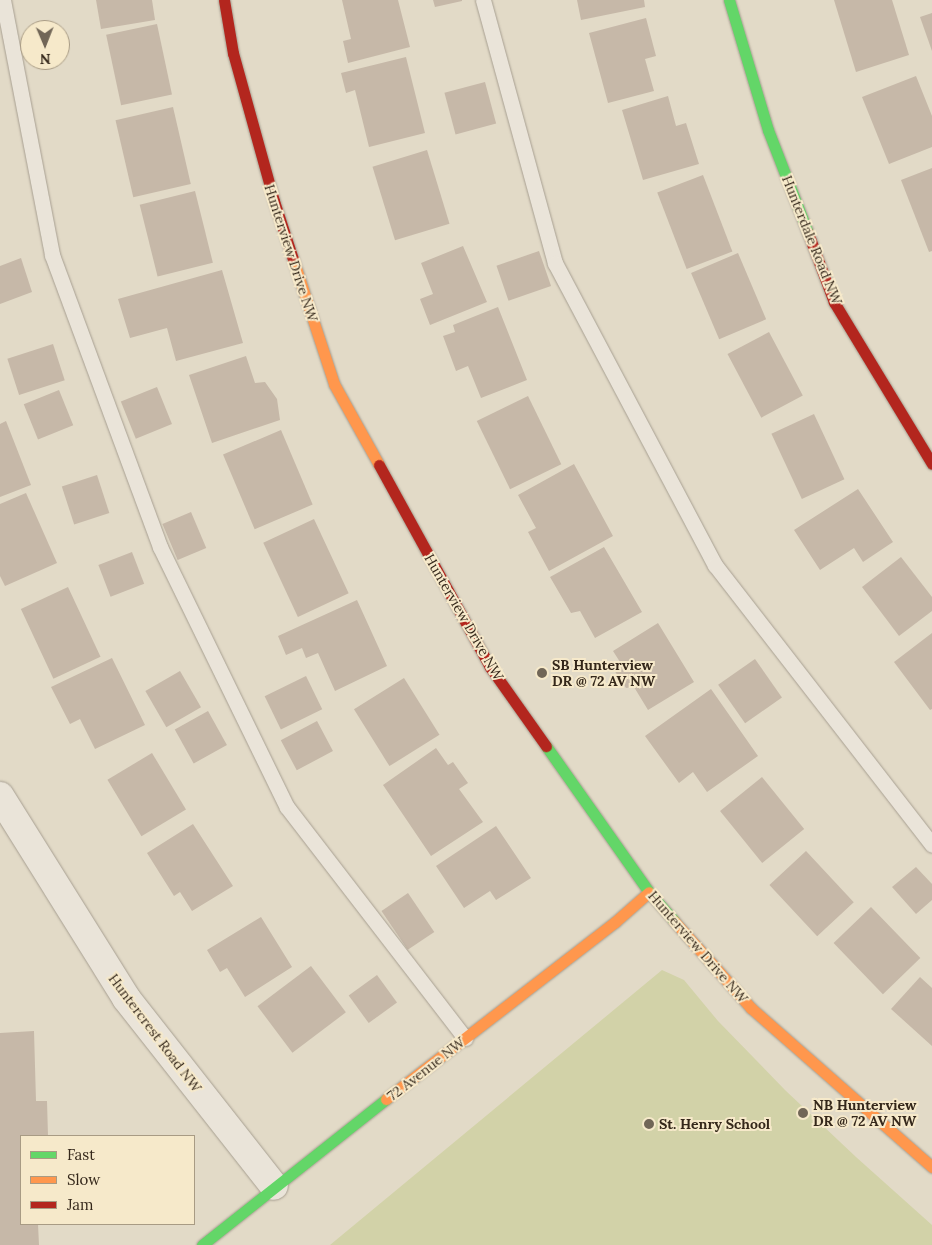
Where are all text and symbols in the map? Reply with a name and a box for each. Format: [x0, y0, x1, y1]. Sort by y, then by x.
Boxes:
north arrow [20, 20, 70, 70]
text: N [40, 50, 51, 68]
street label: Hunterdale Road NW [778, 173, 846, 307]
street label: Hunterview Drive NW [261, 182, 321, 324]
street label: Hunterview Drive NW [421, 551, 507, 683]
place label: SB Hunterview DR @ 72 AV NW [552, 657, 655, 690]
marker: SB Hunterview DR @ 72 AV NW [536, 667, 548, 679]
street label: Hunterview Drive NW [645, 887, 751, 1007]
street label: Huntercrest Road NW [105, 971, 205, 1095]
street label: 72 Avenue NW [384, 1034, 468, 1104]
place label: NB Hunterview DR @ 72 AV NW [813, 1097, 916, 1130]
marker: NB Hunterview DR @ 72 AV NW [797, 1107, 809, 1119]
place label: St. Henry School [659, 1116, 770, 1132]
marker: St. Henry School [643, 1118, 655, 1130]
legend [20, 1135, 195, 1225]
text: Fast [67, 1145, 95, 1164]
text: Slow [67, 1170, 100, 1189]
text: Jam [67, 1195, 94, 1214]

